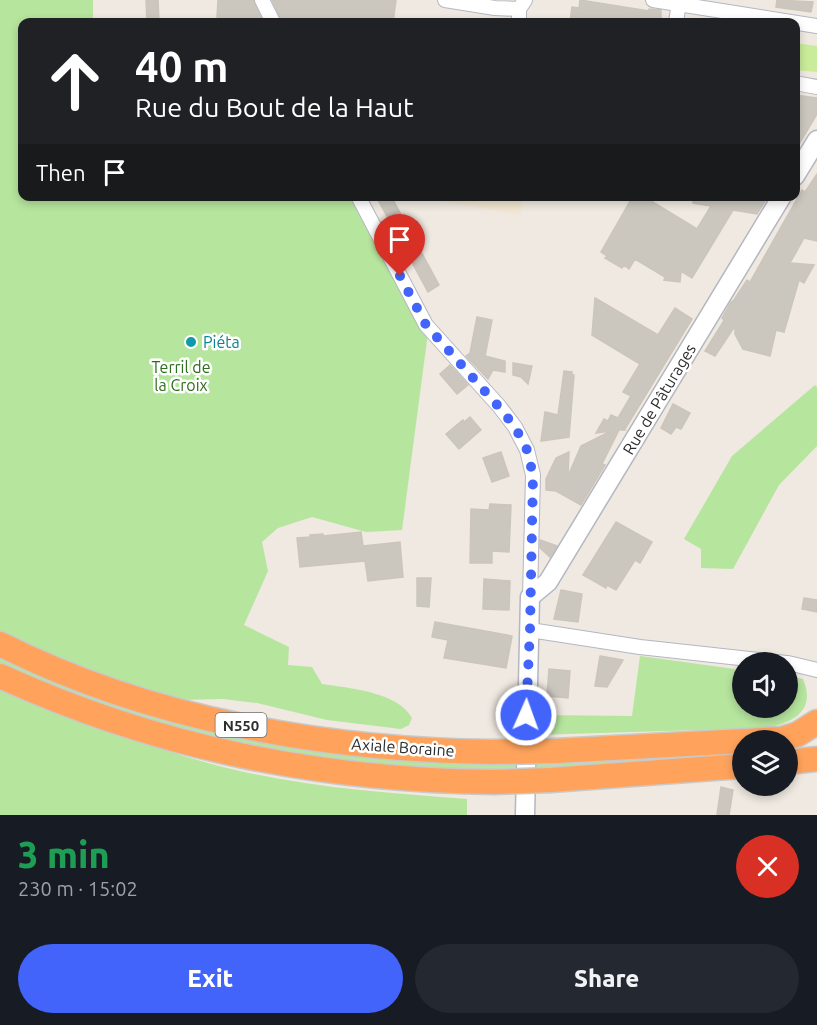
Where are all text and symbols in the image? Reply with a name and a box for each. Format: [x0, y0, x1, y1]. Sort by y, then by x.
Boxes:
icon: ahead [36, 42, 114, 120]
text: 40 m [135, 43, 229, 90]
text: Rue du Bout de la Haut [135, 92, 414, 122]
icon: arrive [98, 156, 131, 189]
text: Then [36, 160, 86, 185]
pin [374, 214, 425, 276]
icon: arrive [383, 223, 416, 256]
place label: Piéta [203, 333, 240, 351]
marker: Piéta [184, 335, 198, 349]
street label: Rue de Pâturages [619, 340, 699, 458]
park label: Terril de la Croix [151, 358, 211, 394]
map controls [732, 652, 798, 796]
button: sound [732, 652, 798, 718]
position arrow [494, 683, 558, 747]
road number: N550 [216, 713, 266, 737]
button: layers [732, 730, 798, 796]
street label: Axiale Boraine [351, 734, 455, 760]
text: 3 min [18, 834, 110, 875]
button: close [736, 835, 799, 898]
text: 230 m · 15:02 [18, 877, 138, 900]
button: Exit [18, 944, 403, 1013]
button: Share [415, 944, 799, 1013]

